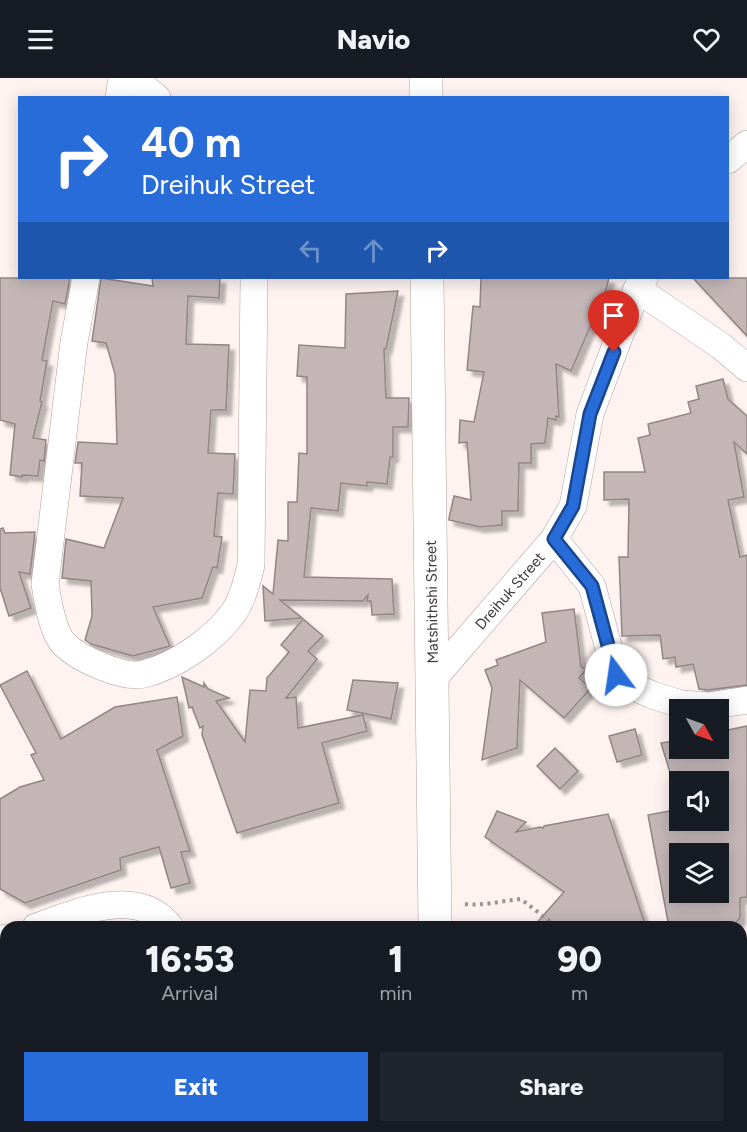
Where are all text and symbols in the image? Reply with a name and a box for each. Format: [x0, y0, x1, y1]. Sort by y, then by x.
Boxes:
icon: menu [24, 23, 57, 56]
text: Navio [337, 23, 410, 56]
icon: heart [690, 23, 723, 56]
text: 40 m [141, 117, 241, 168]
icon: right [42, 120, 120, 198]
text: Dreihuk Street [141, 168, 315, 201]
icon: left [294, 234, 327, 267]
icon: ahead [357, 234, 390, 267]
icon: right [420, 234, 453, 267]
pin [588, 290, 639, 352]
icon: arrive [597, 299, 630, 332]
street label: Matshithshi Street [422, 540, 442, 664]
street label: Dreihuk Street [471, 548, 549, 633]
position arrow [584, 643, 648, 707]
north arrow [669, 699, 729, 759]
map controls [669, 699, 729, 903]
button: sound [669, 771, 729, 831]
button: layers [669, 843, 729, 903]
text: 16:53 [145, 938, 234, 981]
text: 1 [388, 938, 404, 981]
text: 90 [557, 938, 602, 981]
text: Arrival [161, 981, 218, 1005]
text: min [379, 981, 412, 1005]
text: m [571, 981, 588, 1005]
button: Exit [24, 1052, 368, 1121]
button: Share [380, 1052, 723, 1121]

